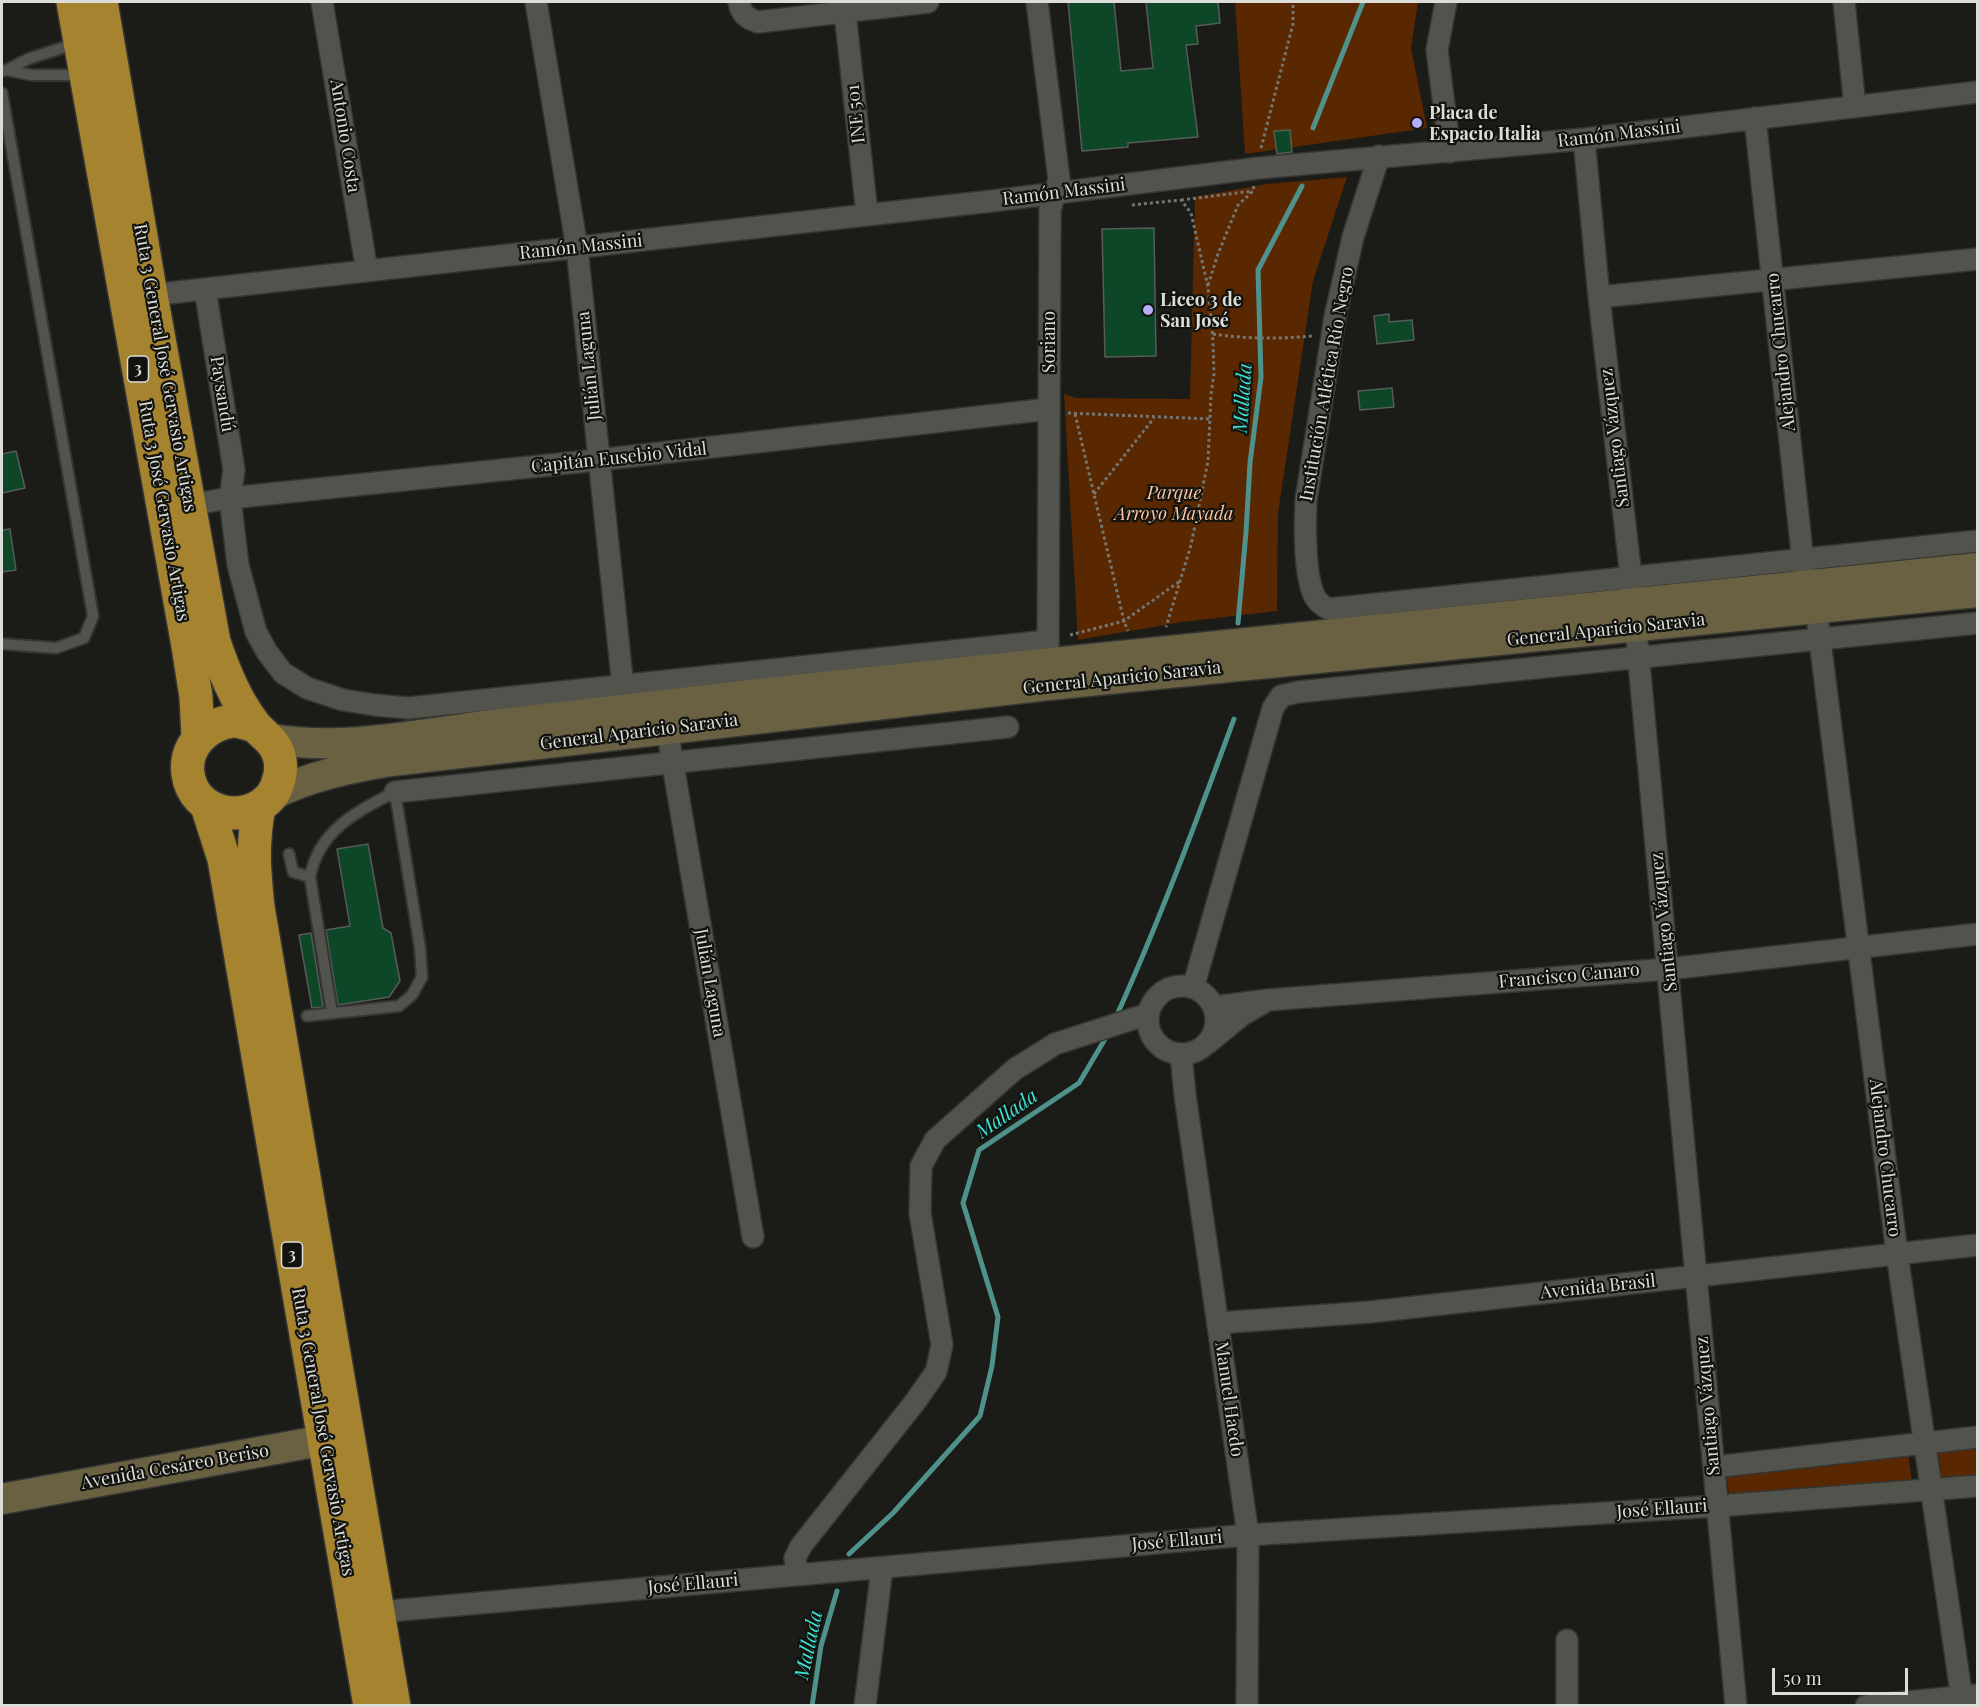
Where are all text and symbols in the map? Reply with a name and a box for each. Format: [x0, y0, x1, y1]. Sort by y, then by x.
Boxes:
street label: Antonio Costa [325, 78, 365, 194]
street label: INE 501 [842, 83, 870, 145]
place label: Placa de Espacio Italia [1429, 102, 1541, 144]
marker: Placa de Espacio Italia [1410, 116, 1424, 130]
street label: Ramón Massini [1556, 116, 1682, 152]
street label: Ramón Massini [1001, 174, 1127, 210]
street label: Ruta 3 General José Gervasio Artigas [129, 222, 201, 514]
street label: Ramón Massini [518, 230, 644, 264]
street label: Institución Atlética Río Negro [1296, 265, 1358, 503]
street label: Alejandro Chucarro [1762, 272, 1800, 432]
place label: Liceo 3 de San José [1160, 289, 1242, 332]
marker: Liceo 3 de San José [1141, 303, 1155, 317]
street label: Julián Laguna [573, 310, 605, 422]
street label: Soriano [1038, 311, 1060, 373]
street label: Paysandú [205, 354, 239, 434]
road number: 3 [128, 356, 148, 382]
water label: Mallada [1229, 362, 1257, 434]
street label: Santiago Vázquez [1596, 367, 1634, 509]
street label: Ruta 3 José Gervasio Artigas [134, 399, 194, 623]
street label: Capitán Eusebio Vidal [530, 438, 708, 478]
park label: Parque Arroyo Mayada [1115, 482, 1233, 524]
street label: General Aparicio Saravia [1506, 609, 1706, 651]
street label: General Aparicio Saravia [1022, 657, 1222, 699]
street label: General Aparicio Saravia [539, 709, 739, 755]
street label: Santiago Vázquez [1646, 851, 1682, 993]
street label: Julián Laguna [690, 927, 730, 1039]
street label: Francisco Canaro [1497, 959, 1641, 993]
street label: Alejandro Chucarro [1865, 1078, 1905, 1238]
water label: Mallada [971, 1084, 1043, 1144]
road number: 3 [282, 1242, 302, 1268]
street label: Avenida Brasil [1539, 1270, 1657, 1304]
street label: Ruta 3 General José Gervasio Artigas [287, 1286, 359, 1578]
street label: Santiago Vázquez [1691, 1335, 1725, 1477]
street label: Manuel Haedo [1210, 1340, 1248, 1458]
street label: Avenida Cesáreo Beriso [80, 1440, 270, 1494]
street label: José Ellauri [1616, 1495, 1708, 1523]
street label: José Ellauri [1131, 1526, 1223, 1556]
street label: José Ellauri [647, 1569, 739, 1599]
water label: Mallada [790, 1608, 828, 1682]
scale bar [1775, 1656, 1912, 1694]
text: 50 m [1783, 1666, 1822, 1690]

